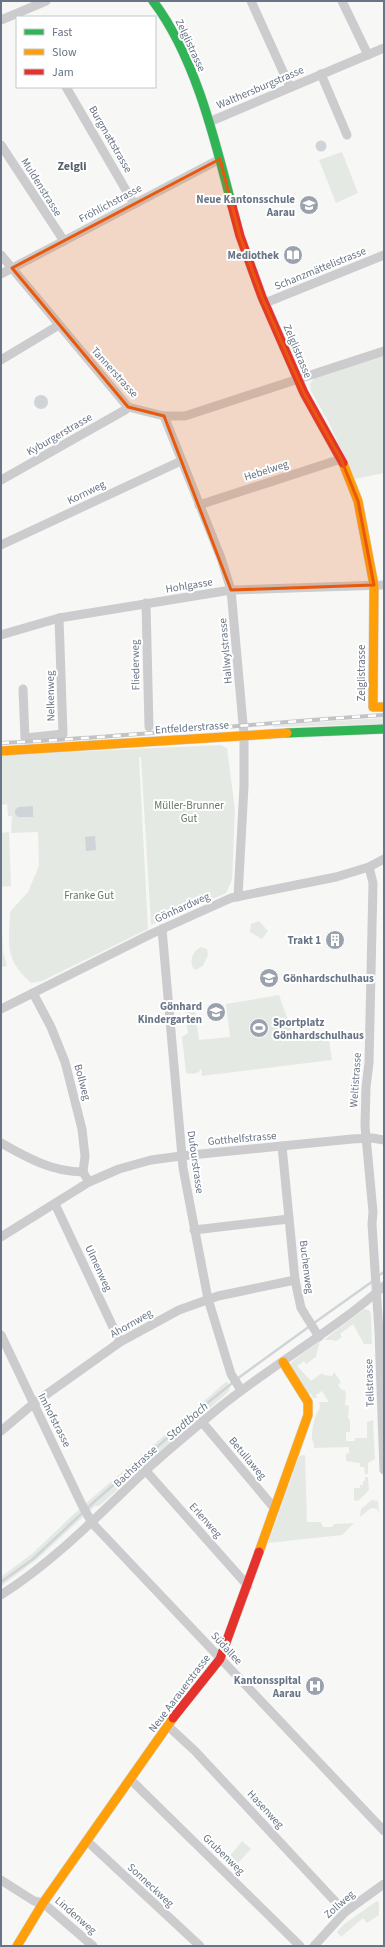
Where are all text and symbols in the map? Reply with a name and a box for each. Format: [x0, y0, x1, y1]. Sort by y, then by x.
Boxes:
legend [16, 16, 156, 88]
street label: Zelglistrasse [172, 16, 210, 75]
text: Fast [52, 24, 72, 41]
text: Slow [52, 44, 77, 61]
street label: Walthersburgstrasse [214, 62, 307, 113]
text: Jam [52, 64, 74, 81]
street label: Burgmattstrasse [85, 103, 136, 176]
street label: Muldenstrasse [18, 155, 66, 220]
district label: Zelgli [57, 158, 87, 175]
street label: Fröhlichstrasse [76, 180, 145, 226]
place label: Neue Kantonsschule Aarau [196, 192, 295, 220]
school or university icon: Neue Kantonsschule Aarau [298, 194, 320, 216]
street label: Schanzmättelistrasse [272, 243, 369, 294]
library icon: Mediothek [282, 244, 304, 266]
place label: Mediothek [228, 248, 279, 263]
street label: Zelglistrasse [280, 322, 316, 381]
street label: Tannerstrasse [88, 344, 142, 401]
street label: Kyburgerstrasse [24, 409, 95, 459]
street label: Hebelweg [242, 456, 291, 485]
street label: Kornweg [65, 477, 108, 508]
street label: Hohlgasse [164, 574, 214, 597]
street label: Hallwylstrasse [215, 617, 236, 685]
street label: Fliederweg [128, 639, 143, 690]
street label: Zelglistrasse [354, 644, 369, 701]
street label: Nelkenweg [43, 670, 58, 722]
street label: Entfelderstrasse [155, 717, 230, 738]
park label: Müller-Brunner Gut [154, 798, 224, 826]
park label: Franke Gut [64, 888, 114, 903]
street label: Gönhardweg [152, 888, 213, 926]
building icon: Trakt 1 [324, 929, 346, 951]
place label: Trakt 1 [288, 933, 321, 948]
school or university icon: Gönhardschulhaus [258, 967, 280, 989]
place label: Gönhardschulhaus [283, 971, 374, 986]
place label: Gönhard Kindergarten [138, 999, 202, 1027]
school or university icon: Gönhard Kindergarten [205, 1001, 227, 1023]
place label: Sportplatz Gönhardschulhaus [273, 1015, 364, 1043]
sports icon: Sportplatz Gönhardschulhaus [248, 1017, 270, 1039]
street label: Weltistrasse [346, 1051, 365, 1108]
street label: Bollweg [71, 1062, 95, 1102]
street label: Gotthelfstrasse [207, 1128, 278, 1149]
street label: Dufourstrasse [184, 1130, 207, 1195]
street label: Buchenweg [296, 1240, 317, 1295]
street label: Ulmenweg [81, 1243, 116, 1294]
street label: Ahornweg [107, 1305, 156, 1342]
street label: Tellstrasse [361, 1358, 378, 1407]
street label: Imhofstrasse [34, 1391, 75, 1450]
water label: Stadtbach [163, 1398, 212, 1445]
street label: Betullaweg [225, 1434, 270, 1483]
street label: Bachstrasse [110, 1442, 161, 1491]
street label: Erlenweg [186, 1499, 226, 1542]
street label: Südallee [207, 1629, 246, 1668]
street label: Neue Aarauerstrasse [145, 1651, 214, 1735]
place label: Kantonsspital Aarau [234, 1673, 302, 1701]
hospital icon: Kantonsspital Aarau [304, 1675, 326, 1697]
street label: Hasenweg [244, 1787, 288, 1832]
street label: Grubenweg [199, 1831, 248, 1878]
street label: Sonneckweg [124, 1860, 178, 1911]
street label: Zollweg [321, 1887, 358, 1922]
street label: Lindenweg [52, 1893, 100, 1938]

